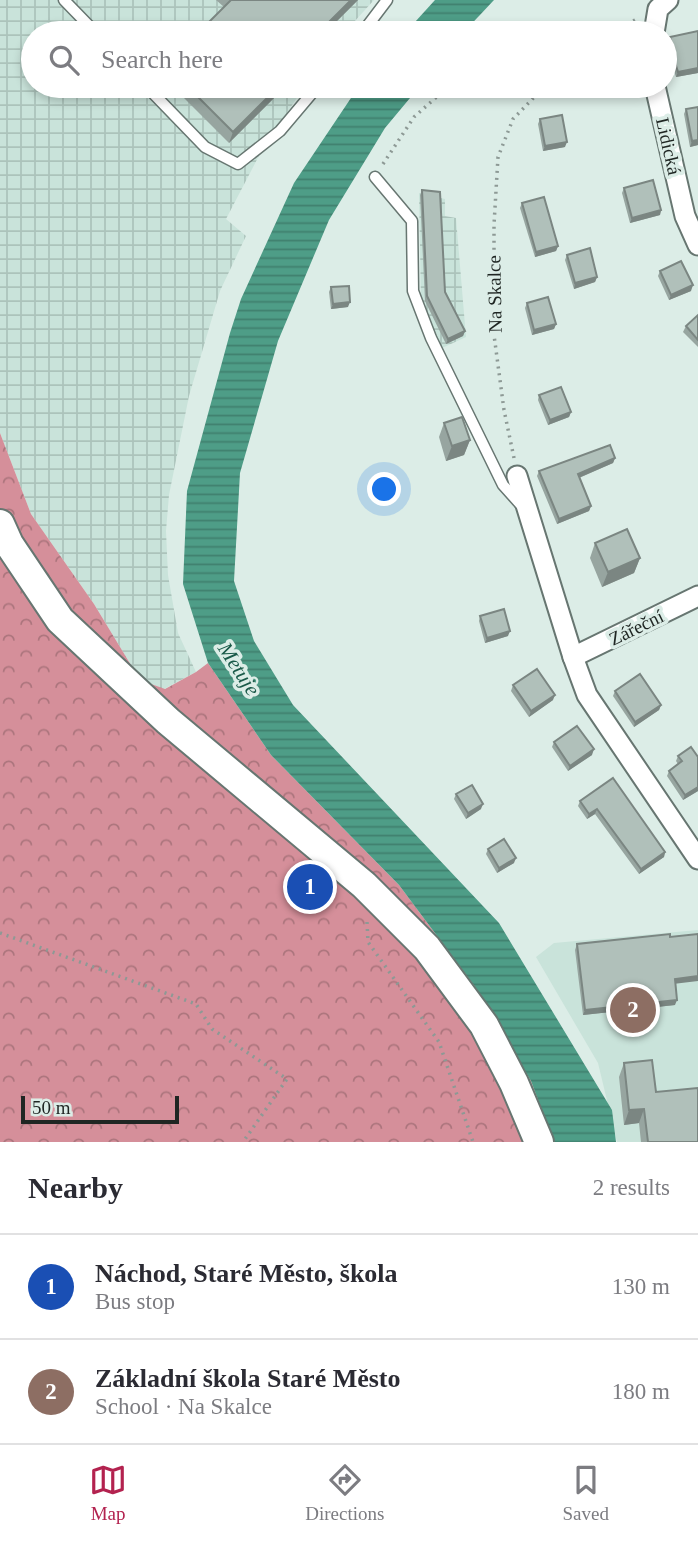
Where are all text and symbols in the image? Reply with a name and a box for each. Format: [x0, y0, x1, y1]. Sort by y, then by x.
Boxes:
search box [21, 21, 677, 98]
icon: search [45, 41, 83, 79]
text: Search here [101, 45, 223, 74]
street label: Lidická [652, 115, 685, 177]
street label: Na Skalce [483, 255, 506, 333]
your location [367, 472, 401, 506]
street label: Zářeční [606, 605, 668, 650]
water label: Metuje [213, 637, 265, 700]
pin: 1 [287, 861, 333, 913]
pin: 2 [610, 984, 656, 1036]
scale bar [21, 1093, 178, 1125]
text: 50 m [32, 1097, 71, 1118]
text: Nearby [28, 1171, 123, 1204]
text: 2 results [593, 1175, 670, 1200]
text: Náchod, Staré Město, škola [95, 1259, 398, 1288]
text: 1 [45, 1274, 57, 1299]
text: 130 m [612, 1274, 670, 1299]
text: Bus stop [95, 1289, 175, 1314]
text: Základní škola Staré Město [95, 1364, 401, 1393]
text: 2 [45, 1379, 57, 1404]
text: 180 m [612, 1379, 670, 1404]
text: School · Na Skalce [95, 1394, 272, 1419]
tab: Map [89, 1461, 127, 1525]
tab: Directions [305, 1461, 384, 1525]
tab: Saved [562, 1461, 609, 1525]

